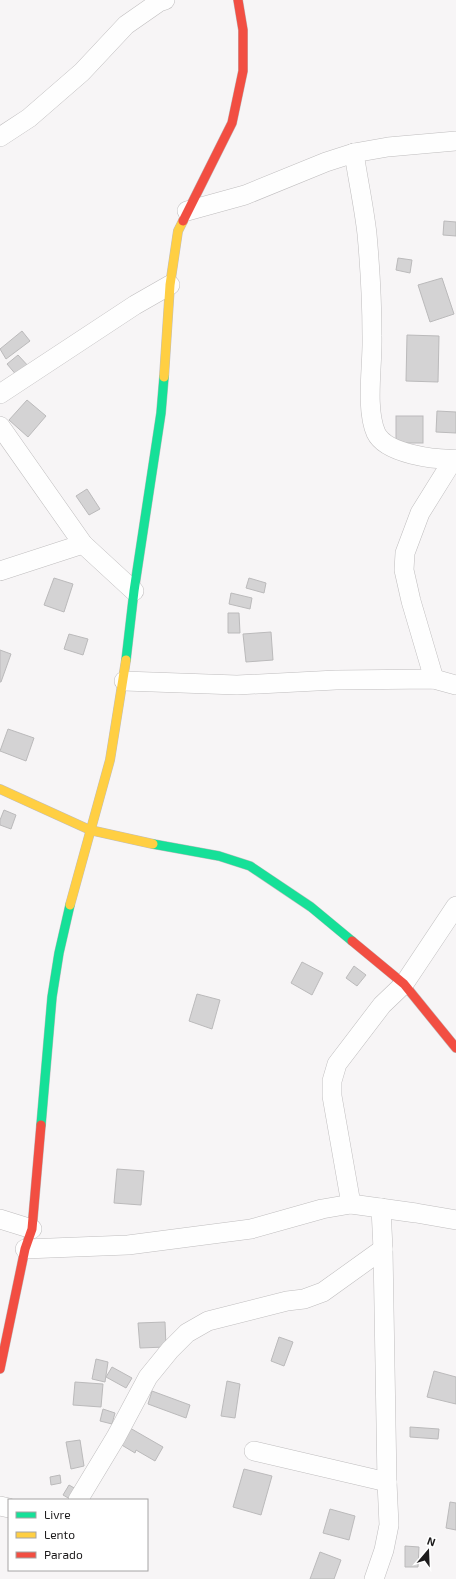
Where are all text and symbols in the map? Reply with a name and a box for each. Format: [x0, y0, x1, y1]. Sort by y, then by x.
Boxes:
legend [8, 1499, 148, 1571]
text: Livre [44, 1507, 71, 1521]
text: Lento [44, 1527, 75, 1541]
north arrow [408, 1531, 448, 1571]
text: N [426, 1534, 437, 1549]
text: Parado [44, 1547, 83, 1561]

